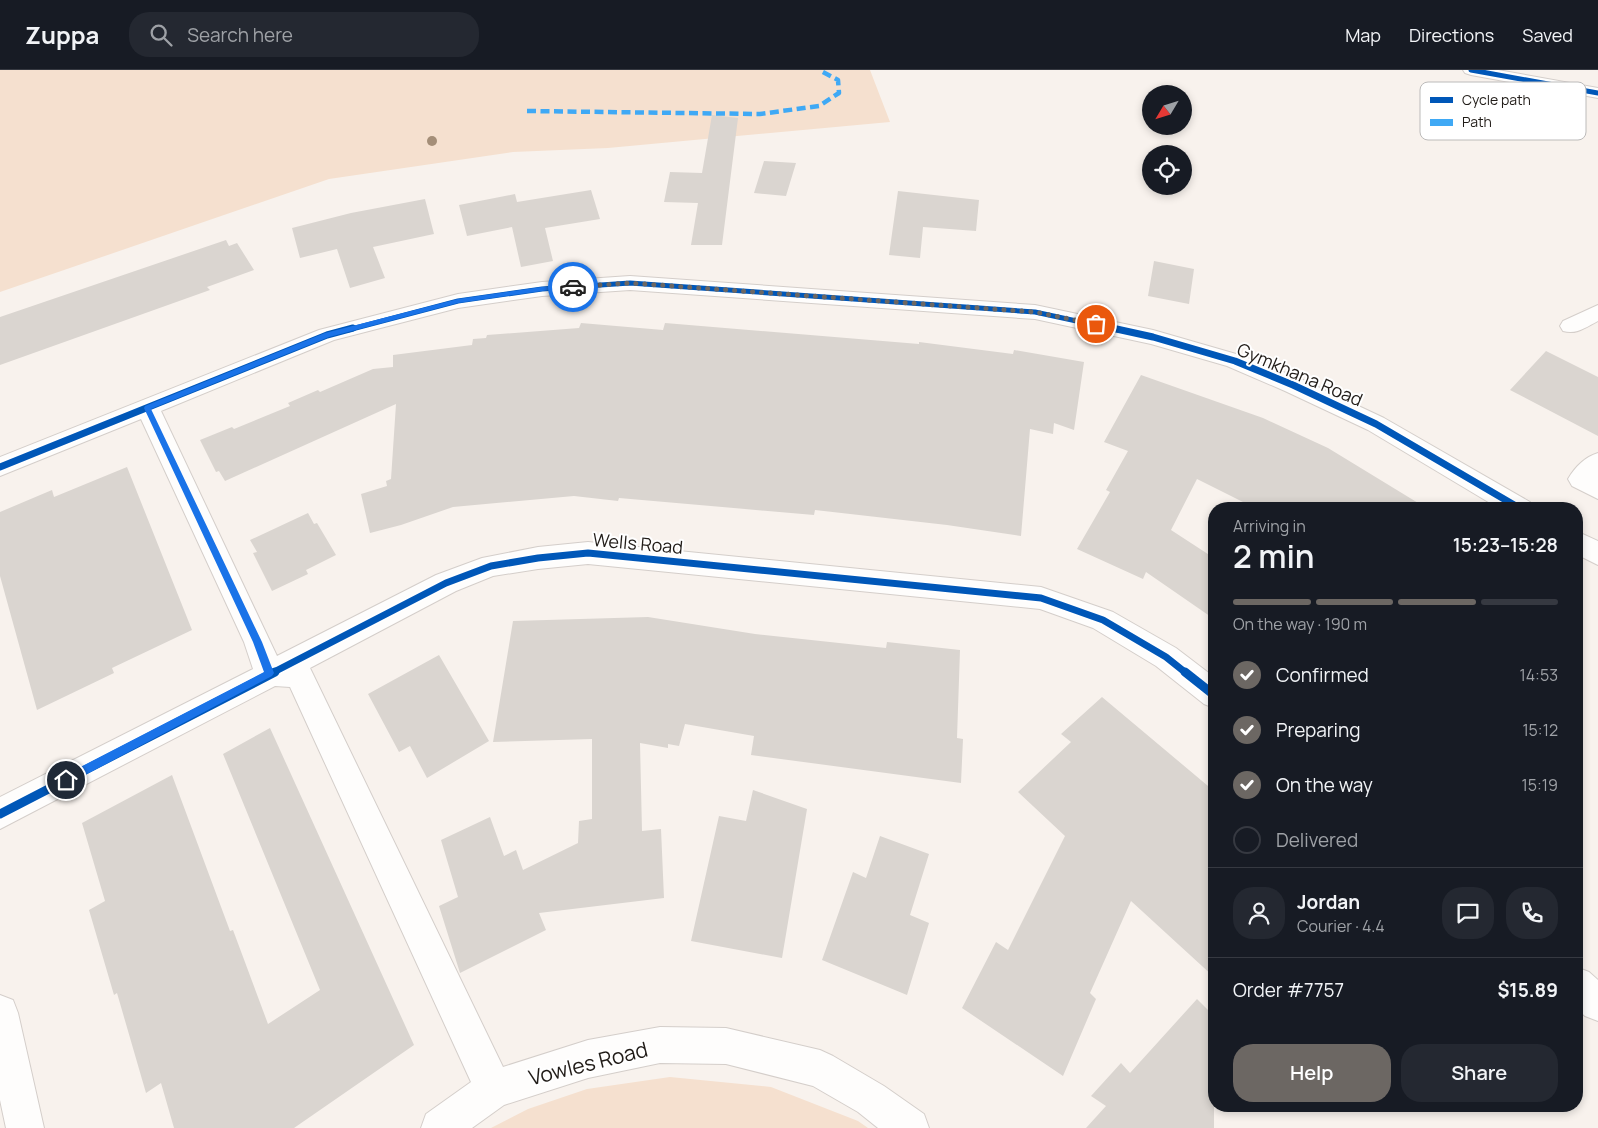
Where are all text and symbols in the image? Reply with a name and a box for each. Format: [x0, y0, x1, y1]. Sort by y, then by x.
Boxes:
search box [129, 12, 479, 57]
text: Zuppa [25, 18, 99, 51]
icon: search [147, 21, 175, 49]
text: Search here [187, 22, 293, 48]
text: Map [1345, 23, 1381, 47]
text: Directions [1409, 23, 1494, 47]
text: Saved [1522, 23, 1573, 47]
legend [1420, 82, 1586, 140]
north arrow [1142, 85, 1192, 135]
map controls [1142, 85, 1192, 195]
text: Cycle path [1462, 90, 1531, 109]
text: Path [1462, 112, 1492, 131]
button: locate [1142, 145, 1192, 195]
courier [548, 262, 598, 312]
icon: car [559, 273, 587, 301]
pin [1075, 303, 1117, 345]
icon: bag [1082, 310, 1110, 338]
street label: Gymkhana Road [1234, 337, 1366, 411]
text: Arriving in [1233, 515, 1306, 537]
street label: Wells Road [592, 527, 684, 559]
text: 15:23–15:28 [1453, 532, 1558, 558]
text: 2 min [1233, 534, 1315, 578]
text: On the way · 190 m [1233, 613, 1367, 635]
icon: check [1233, 661, 1261, 689]
text: Confirmed [1276, 662, 1369, 688]
text: 14:53 [1519, 664, 1558, 686]
icon: check [1233, 716, 1261, 744]
text: Preparing [1276, 717, 1361, 743]
text: 15:12 [1522, 719, 1558, 741]
pin [45, 759, 87, 801]
icon: home [52, 766, 80, 794]
icon: check [1233, 771, 1261, 799]
text: On the way [1276, 772, 1373, 798]
text: 15:19 [1522, 774, 1558, 796]
text: Delivered [1276, 827, 1358, 853]
button: person [1233, 887, 1285, 939]
button: chat [1442, 887, 1494, 939]
button: phone [1506, 887, 1558, 939]
text: Jordan [1297, 889, 1360, 915]
text: Courier · 4.4 [1297, 915, 1385, 937]
text: Order #7757 [1233, 977, 1344, 1003]
text: $15.89 [1497, 977, 1558, 1003]
street label: Vowles Road [526, 1035, 650, 1091]
button: Help [1233, 1044, 1391, 1102]
button: Share [1401, 1044, 1558, 1102]

